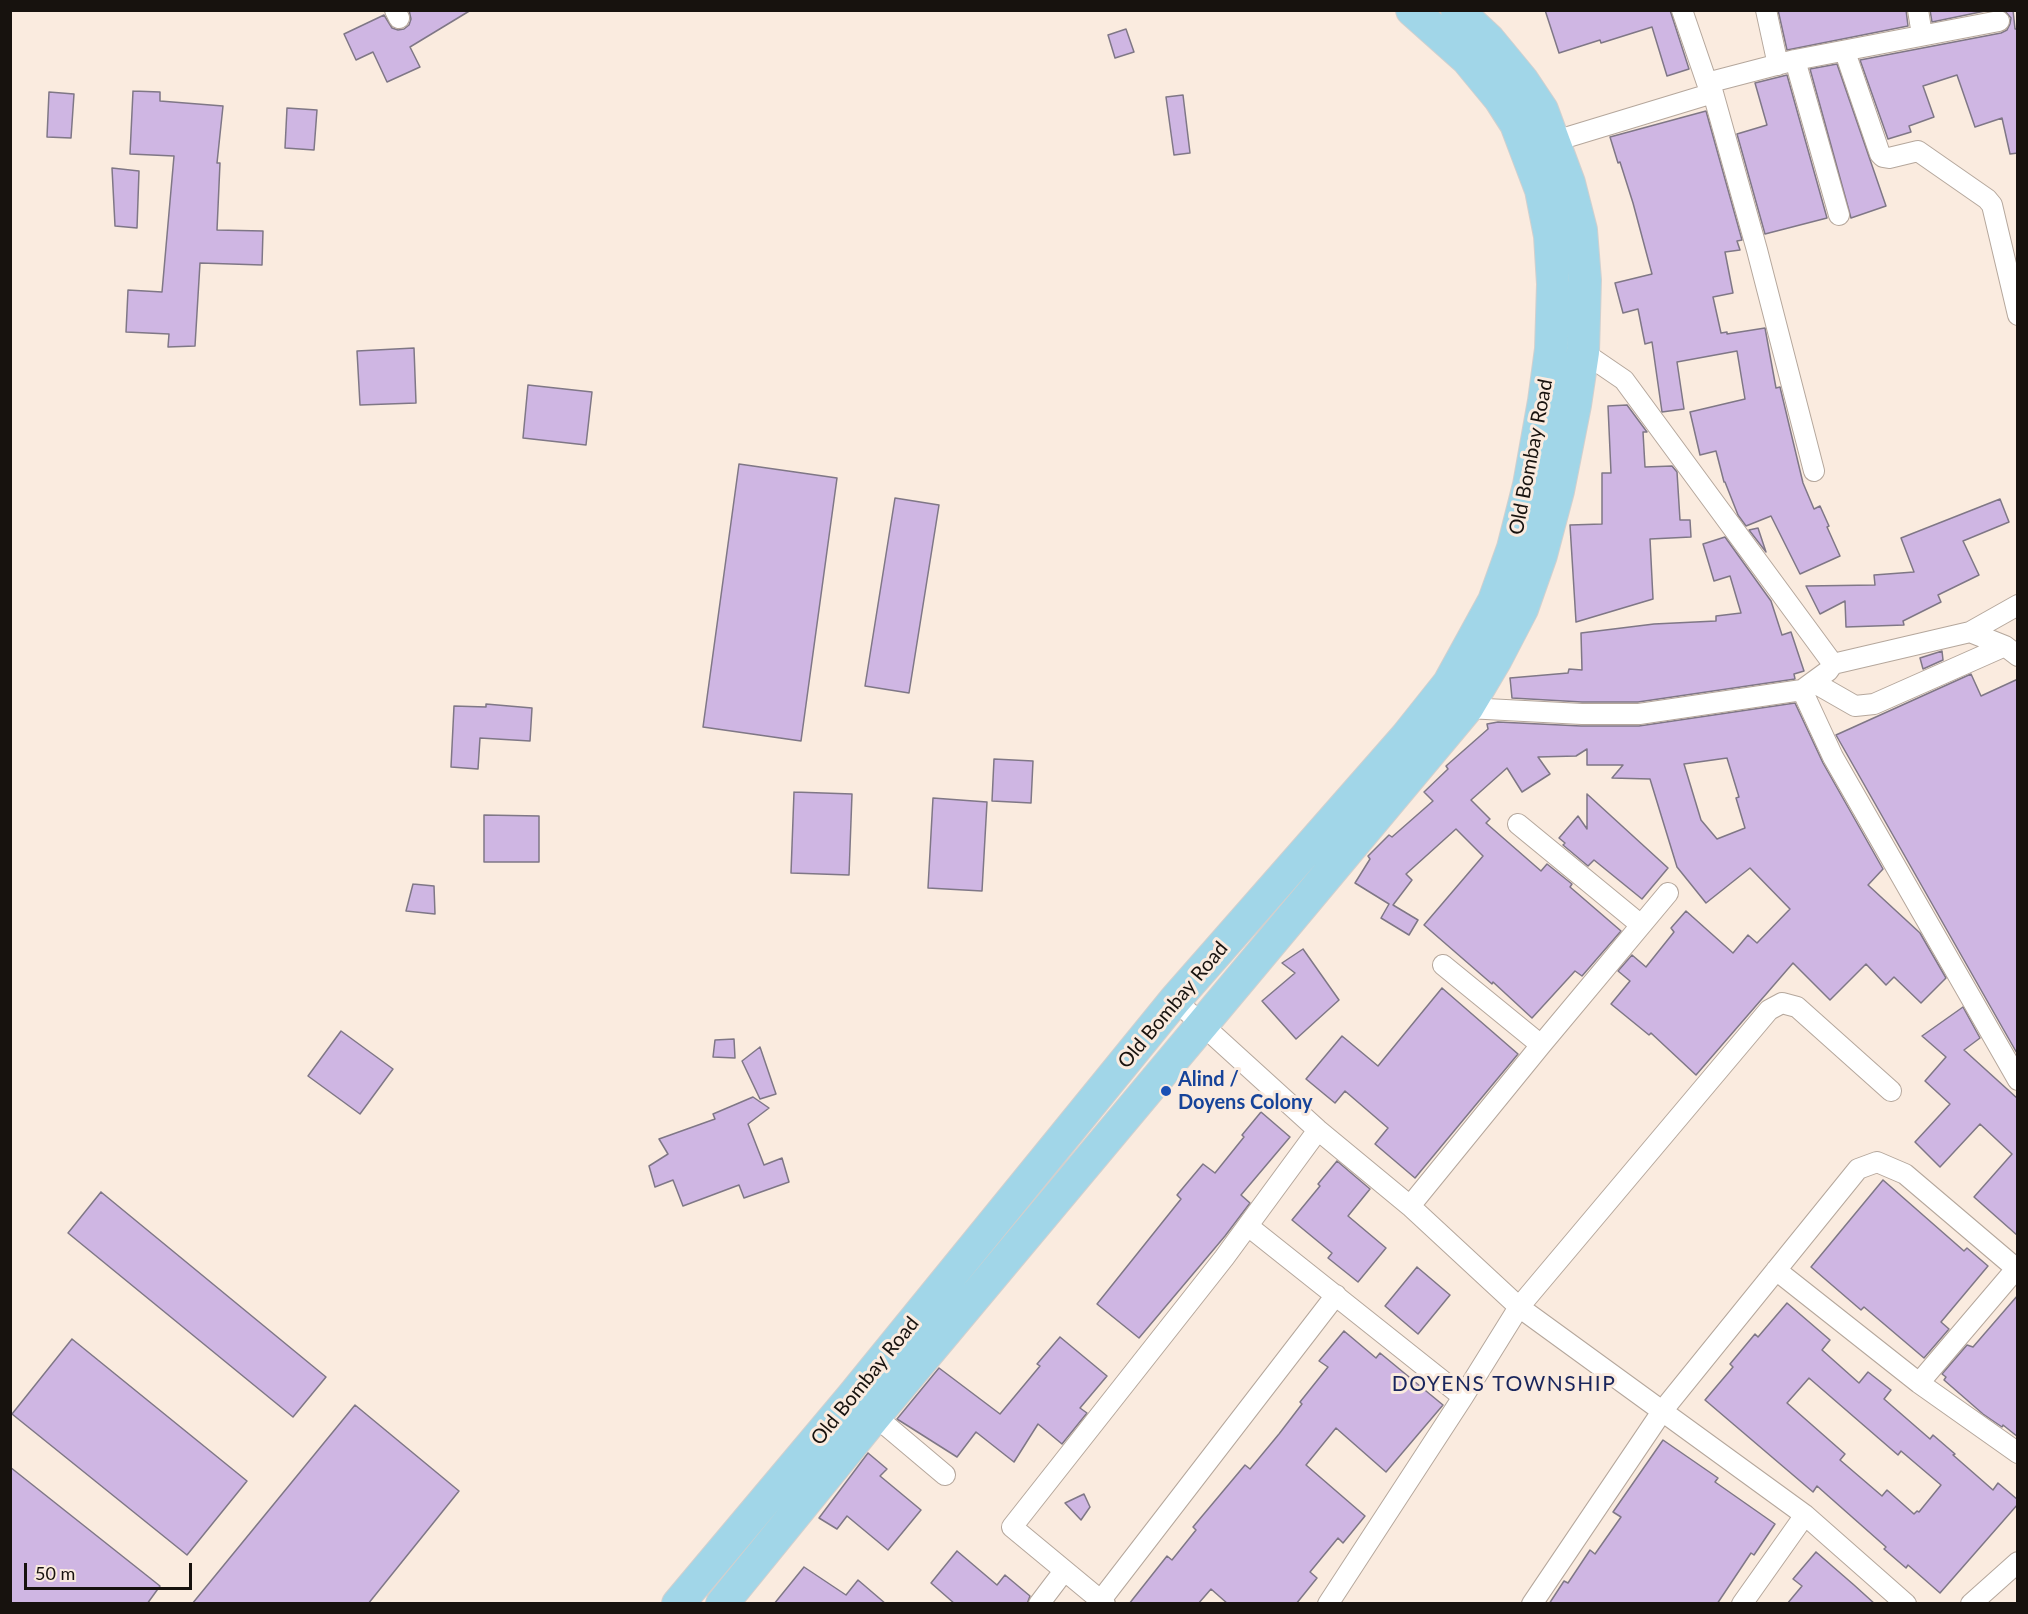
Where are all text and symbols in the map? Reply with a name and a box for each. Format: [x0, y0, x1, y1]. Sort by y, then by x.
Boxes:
street label: Old Bombay Road [1504, 377, 1558, 537]
street label: Old Bombay Road [1113, 937, 1233, 1073]
place label: Alind / Doyens Colony [1178, 1068, 1313, 1115]
marker: Alind / Doyens Colony [1159, 1084, 1173, 1098]
street label: Old Bombay Road [806, 1312, 924, 1450]
district label: DOYENS TOWNSHIP [1392, 1371, 1616, 1397]
scale bar [27, 1551, 195, 1589]
text: 50 m [35, 1562, 75, 1584]

